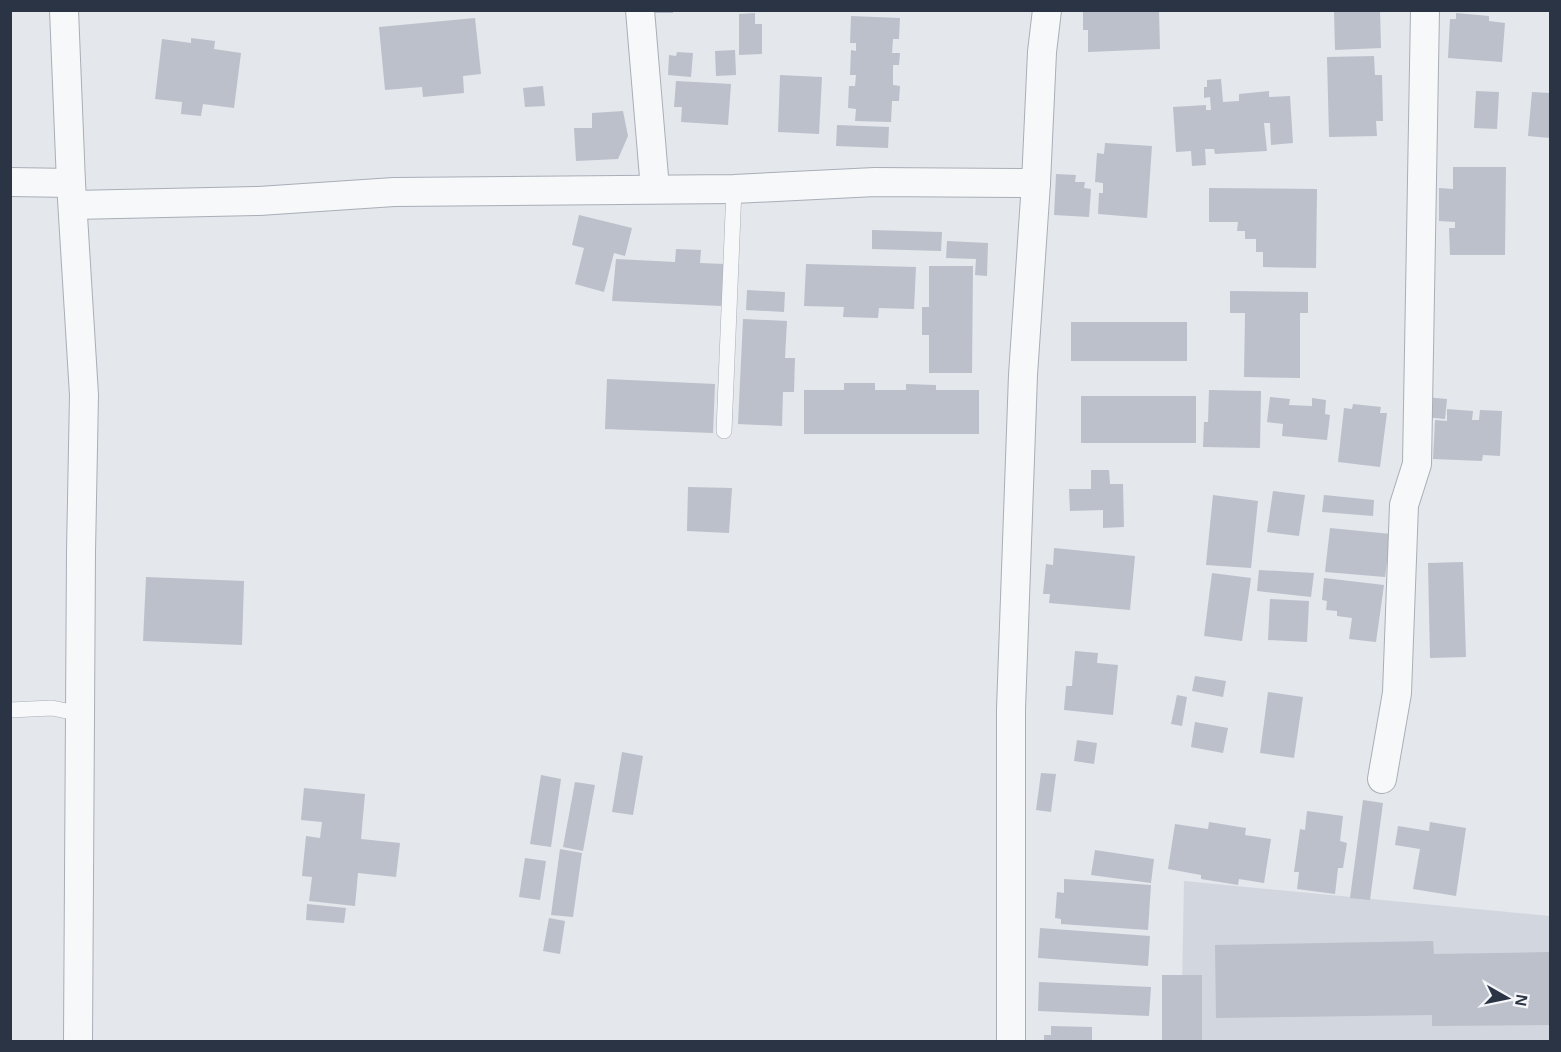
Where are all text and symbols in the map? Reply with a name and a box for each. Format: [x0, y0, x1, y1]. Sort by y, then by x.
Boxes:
north arrow [1477, 968, 1537, 1028]
text: N [1512, 993, 1531, 1007]

